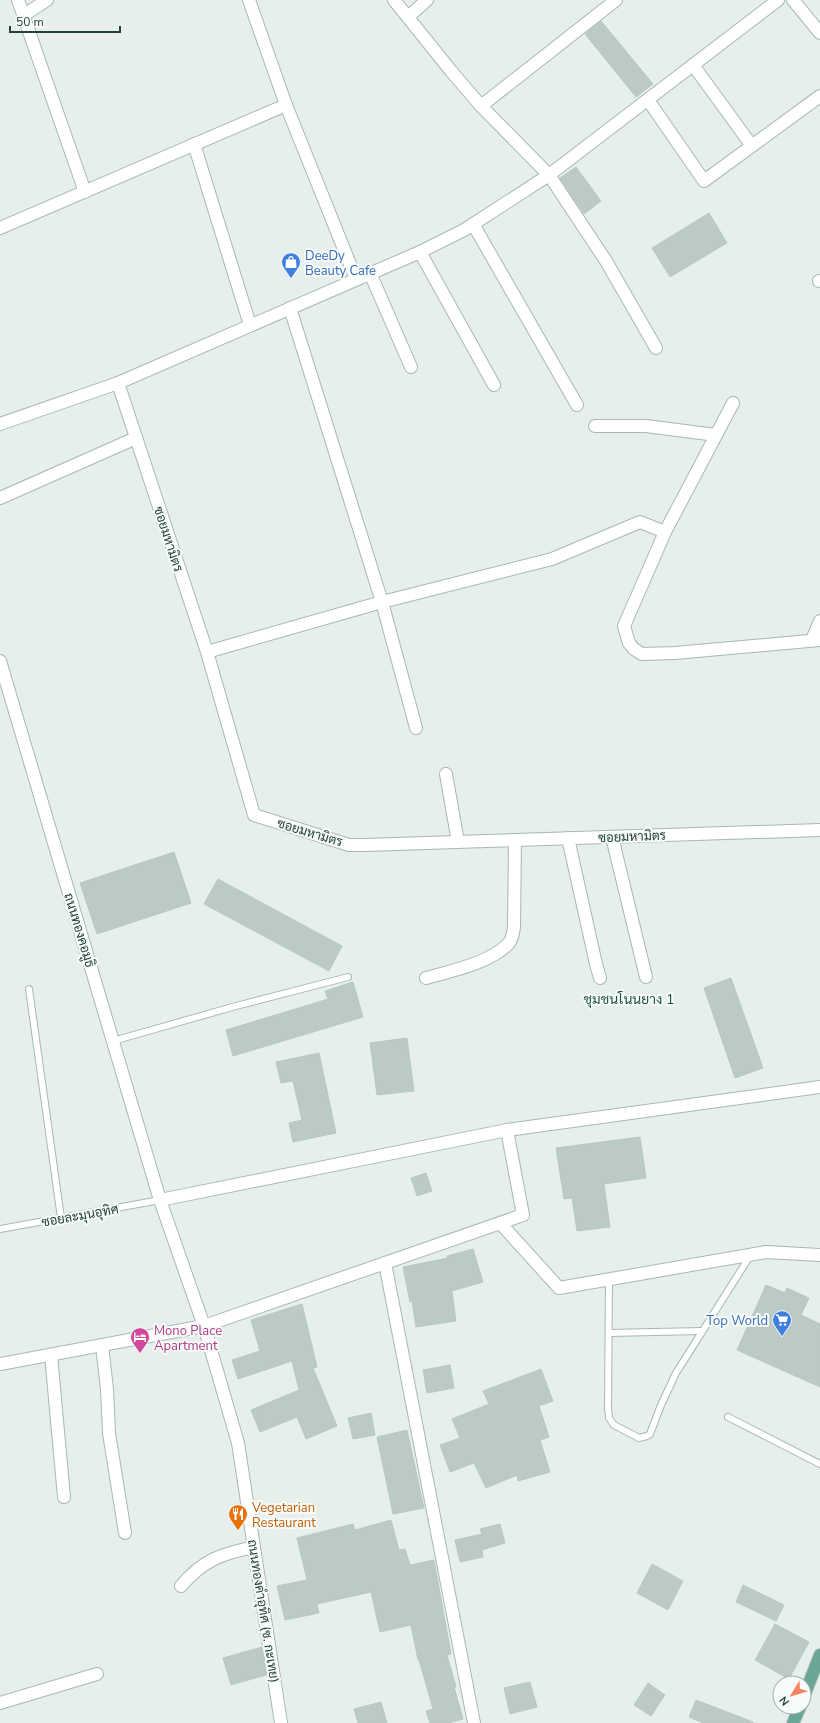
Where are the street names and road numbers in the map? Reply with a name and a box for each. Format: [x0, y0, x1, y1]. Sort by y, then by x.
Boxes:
street label: ซอยมหามิตร [149, 504, 187, 574]
street label: ซอยมหามิตร [275, 814, 345, 851]
street label: ซอยมหามิตร [598, 827, 666, 847]
street label: ถนนทองคอมูธิ [59, 891, 99, 970]
street label: ซอยละมุนอุทิศ [40, 1200, 120, 1232]
street label: ถนนทองคำอุทิศ (ซ. กะเทย) [243, 1538, 283, 1684]

